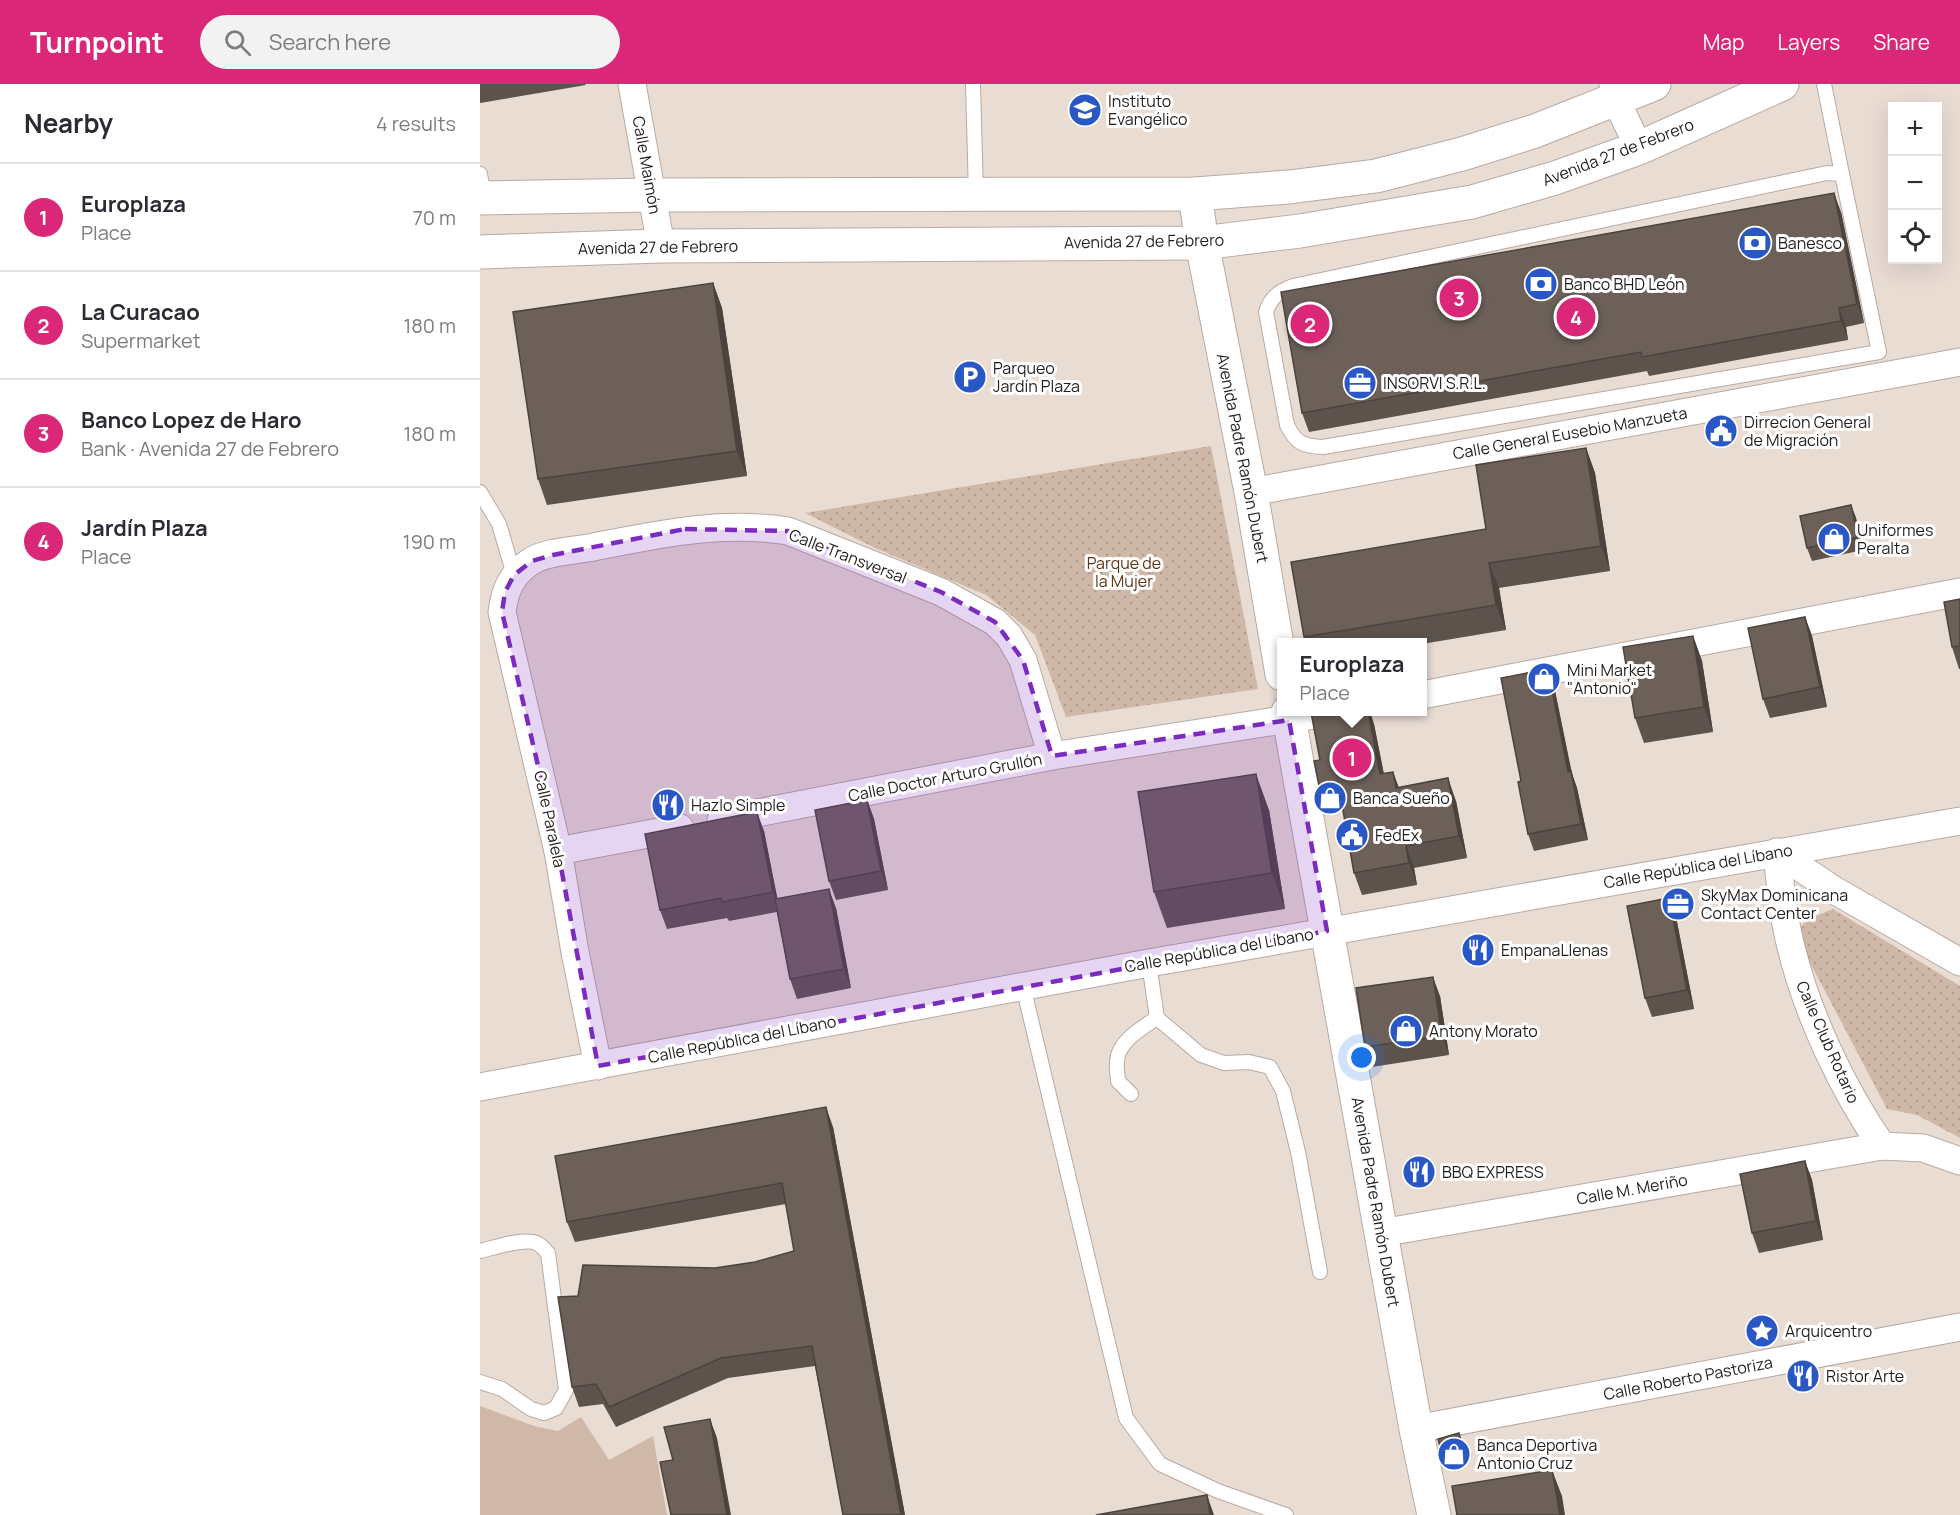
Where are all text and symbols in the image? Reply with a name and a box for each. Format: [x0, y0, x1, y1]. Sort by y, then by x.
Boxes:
search box [200, 15, 620, 69]
text: Turnpoint [30, 23, 164, 61]
icon: search [221, 26, 254, 59]
text: Search here [269, 27, 391, 57]
text: Map [1703, 28, 1744, 56]
text: Layers [1777, 28, 1840, 56]
text: Share [1873, 28, 1930, 56]
place label: Instituto Evangélico [1108, 90, 1188, 130]
school or university icon: Instituto Evangélico [1067, 92, 1103, 128]
map controls [1888, 102, 1942, 264]
button: + [1888, 102, 1942, 156]
text: Nearby [24, 105, 113, 141]
text: 4 results [376, 110, 456, 137]
street label: Avenida 27 de Febrero [1539, 113, 1697, 191]
street label: Calle Maimón [628, 114, 666, 216]
button: − [1888, 156, 1942, 210]
text: Europlaza [81, 189, 186, 219]
text: 1 [39, 204, 48, 231]
text: 70 m [413, 204, 456, 231]
button: locate [1888, 210, 1942, 264]
text: Place [81, 219, 131, 246]
bank icon: Banesco [1737, 225, 1773, 261]
street label: Avenida 27 de Febrero [1064, 229, 1224, 253]
place label: Banesco [1778, 232, 1842, 254]
street label: Avenida 27 de Febrero [578, 235, 738, 259]
bank icon: Banco BHD León [1523, 266, 1559, 302]
place label: Banco BHD León [1564, 273, 1685, 295]
pin: 3 [1440, 276, 1478, 320]
pin: 4 [1556, 294, 1596, 340]
text: La Curacao [81, 297, 200, 327]
pin: 2 [1290, 302, 1330, 346]
text: 2 [38, 312, 49, 339]
text: 180 m [403, 312, 456, 339]
text: Supermarket [81, 327, 201, 354]
street label: Avenida Padre Ramón Dubert [1212, 351, 1274, 565]
place label: Parqueo Jardín Plaza [993, 357, 1080, 397]
parking icon: Parqueo Jardín Plaza [952, 359, 988, 395]
office icon: INSORVI S.R.L. [1342, 365, 1378, 401]
place label: INSORVI S.R.L. [1383, 372, 1486, 394]
street label: Calle General Eusebio Manzueta [1451, 402, 1689, 464]
text: Banco Lopez de Haro [81, 405, 302, 435]
place label: Dirrecion General de Migración [1744, 411, 1871, 451]
public building icon: Dirrecion General de Migración [1703, 413, 1739, 449]
text: 3 [38, 420, 49, 447]
text: 180 m [403, 420, 456, 447]
text: Bank · Avenida 27 de Febrero [81, 435, 339, 462]
text: Jardín Plaza [81, 513, 208, 543]
place label: Uniformes Peralta [1857, 519, 1933, 559]
shop icon: Uniformes Peralta [1816, 521, 1852, 557]
street label: Calle Transversal [786, 523, 910, 589]
text: 4 [37, 528, 50, 555]
text: 190 m [403, 528, 456, 555]
text: Place [81, 543, 131, 570]
park label: Parque de la Mujer [1087, 552, 1161, 592]
popup [1277, 638, 1427, 716]
text: Europlaza [1300, 649, 1404, 679]
place label: Mini Market "Antonio" [1567, 659, 1652, 699]
shop icon: Mini Market "Antonio" [1526, 661, 1562, 697]
text: Place [1300, 679, 1350, 706]
pin: 1 [1332, 736, 1372, 780]
street label: Calle Doctor Arturo Grullón [846, 747, 1044, 807]
street label: Calle Paralela [529, 768, 571, 870]
shop icon: Banca Sueño [1312, 780, 1348, 816]
restaurant icon: Hazlo Simple [650, 787, 686, 823]
place label: Banca Sueño [1353, 787, 1450, 809]
place label: Hazlo Simple [691, 794, 785, 816]
public building icon: FedEx [1334, 817, 1370, 853]
place label: FedEx [1375, 824, 1420, 846]
street label: Calle República del Líbano [1602, 839, 1794, 893]
place label: SkyMax Dominicana Contact Center [1701, 884, 1848, 924]
office icon: SkyMax Dominicana Contact Center [1660, 886, 1696, 922]
street label: Calle República del Líbano [1123, 923, 1315, 977]
restaurant icon: EmpanaLlenas [1460, 932, 1496, 968]
place label: EmpanaLlenas [1501, 939, 1608, 961]
street label: Calle Club Rotario [1791, 977, 1865, 1107]
street label: Calle República del Líbano [646, 1010, 838, 1068]
shop icon: Antony Morato [1388, 1013, 1424, 1049]
place label: Antony Morato [1429, 1020, 1538, 1042]
your location [1347, 1043, 1376, 1072]
street label: Avenida Padre Ramón Dubert [1347, 1095, 1405, 1309]
restaurant icon: BBQ EXPRESS [1401, 1154, 1437, 1190]
place label: BBQ EXPRESS [1442, 1161, 1544, 1183]
street label: Calle M. Meriño [1575, 1168, 1689, 1210]
place icon: Arquicentro [1744, 1313, 1780, 1349]
place label: Arquicentro [1785, 1320, 1872, 1342]
street label: Calle Roberto Pastoriza [1602, 1351, 1774, 1405]
restaurant icon: Ristor Arte [1785, 1358, 1821, 1394]
place label: Ristor Arte [1826, 1365, 1904, 1387]
place label: Banca Deportiva Antonio Cruz [1477, 1434, 1597, 1474]
shop icon: Banca Deportiva Antonio Cruz [1436, 1436, 1472, 1472]

